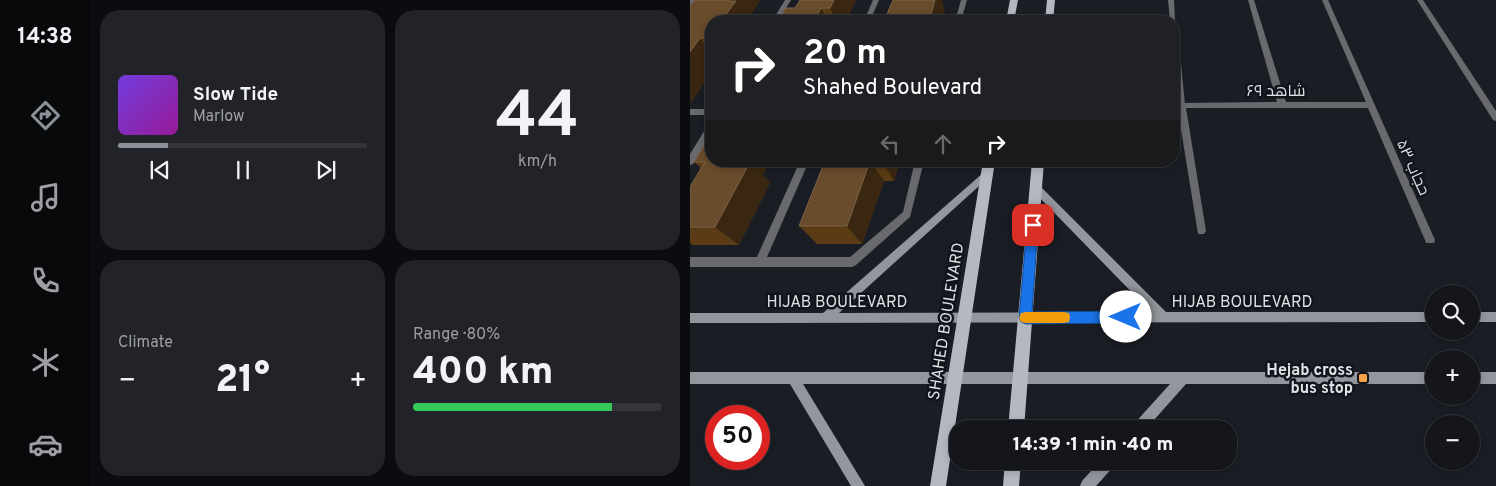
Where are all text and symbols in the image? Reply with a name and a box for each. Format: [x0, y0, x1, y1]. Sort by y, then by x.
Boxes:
text: 14:38 [17, 24, 73, 51]
text: 20 m [803, 32, 887, 76]
icon: right [720, 35, 785, 100]
text: Shahed Boulevard [803, 75, 982, 102]
text: 44 [496, 78, 579, 160]
street label: شاهد ۶۹ [1247, 82, 1305, 102]
text: Slow Tide [193, 83, 278, 107]
icon: directions [28, 98, 63, 133]
text: Marlow [193, 107, 245, 127]
icon: left [876, 130, 904, 158]
icon: ahead [929, 130, 957, 158]
icon: right [982, 130, 1010, 158]
street label: حجاب ۵۳ [1391, 137, 1433, 199]
text: km/h [518, 152, 557, 172]
icon: previous [146, 156, 174, 184]
icon: pause [229, 156, 257, 184]
icon: next [312, 156, 340, 184]
icon: music [28, 180, 63, 215]
pin [1012, 204, 1054, 246]
icon: arrive [1019, 211, 1047, 239]
street label: SHAHED BOULEVARD [925, 241, 969, 401]
icon: phone [28, 263, 63, 298]
map controls [1425, 285, 1480, 470]
button: search [1425, 285, 1480, 340]
position arrow [1099, 290, 1151, 342]
street label: HIJAB BOULEVARD [767, 293, 907, 313]
street label: HIJAB BOULEVARD [1172, 293, 1312, 313]
text: Range · 80% [413, 325, 500, 345]
text: Climate [118, 333, 173, 353]
icon: climate [28, 345, 63, 380]
text: 400 km [413, 349, 553, 398]
button: + [1425, 350, 1480, 405]
text: 21° [215, 357, 270, 406]
place label: Hejab cross bus stop [1266, 361, 1353, 399]
text: − [118, 364, 136, 400]
text: + [349, 364, 367, 400]
marker: Hejab cross bus stop [1357, 372, 1369, 384]
speed limit sign: 50 [705, 405, 770, 470]
button: − [1425, 415, 1480, 470]
icon: car [28, 427, 63, 462]
text: 14:39 · 1 min · 40 m [1013, 433, 1173, 457]

